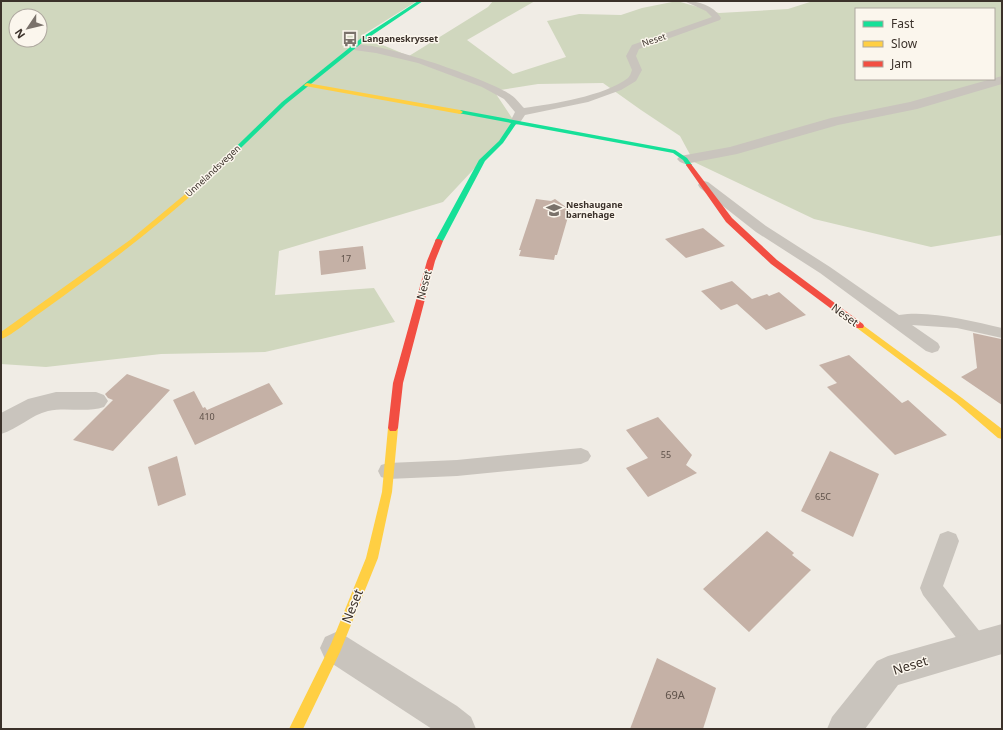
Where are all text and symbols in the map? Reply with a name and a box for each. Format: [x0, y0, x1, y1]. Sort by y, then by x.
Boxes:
north arrow [8, 8, 48, 48]
legend [855, 8, 995, 80]
text: Fast [891, 15, 915, 32]
text: N [11, 26, 28, 42]
street label: Neset [640, 29, 668, 50]
bus stop icon: Langaneskrysset [341, 30, 359, 48]
place label: Langaneskrysset [362, 32, 438, 45]
text: Slow [891, 35, 918, 52]
text: Jam [890, 55, 912, 72]
street label: Unnelandsvegen [182, 142, 243, 200]
place label: Neshaugane barnehage [566, 198, 623, 221]
school or university icon: Neshaugane barnehage [545, 201, 563, 219]
house number: 17 [341, 252, 351, 265]
street label: Neset [412, 268, 435, 301]
street label: Neset [829, 300, 862, 330]
house number: 410 [199, 410, 215, 423]
house number: 55 [661, 448, 671, 461]
house number: 65C [815, 490, 831, 503]
street label: Neset [337, 586, 367, 626]
street label: Neset [890, 651, 930, 679]
house number: 69A [665, 687, 686, 702]

